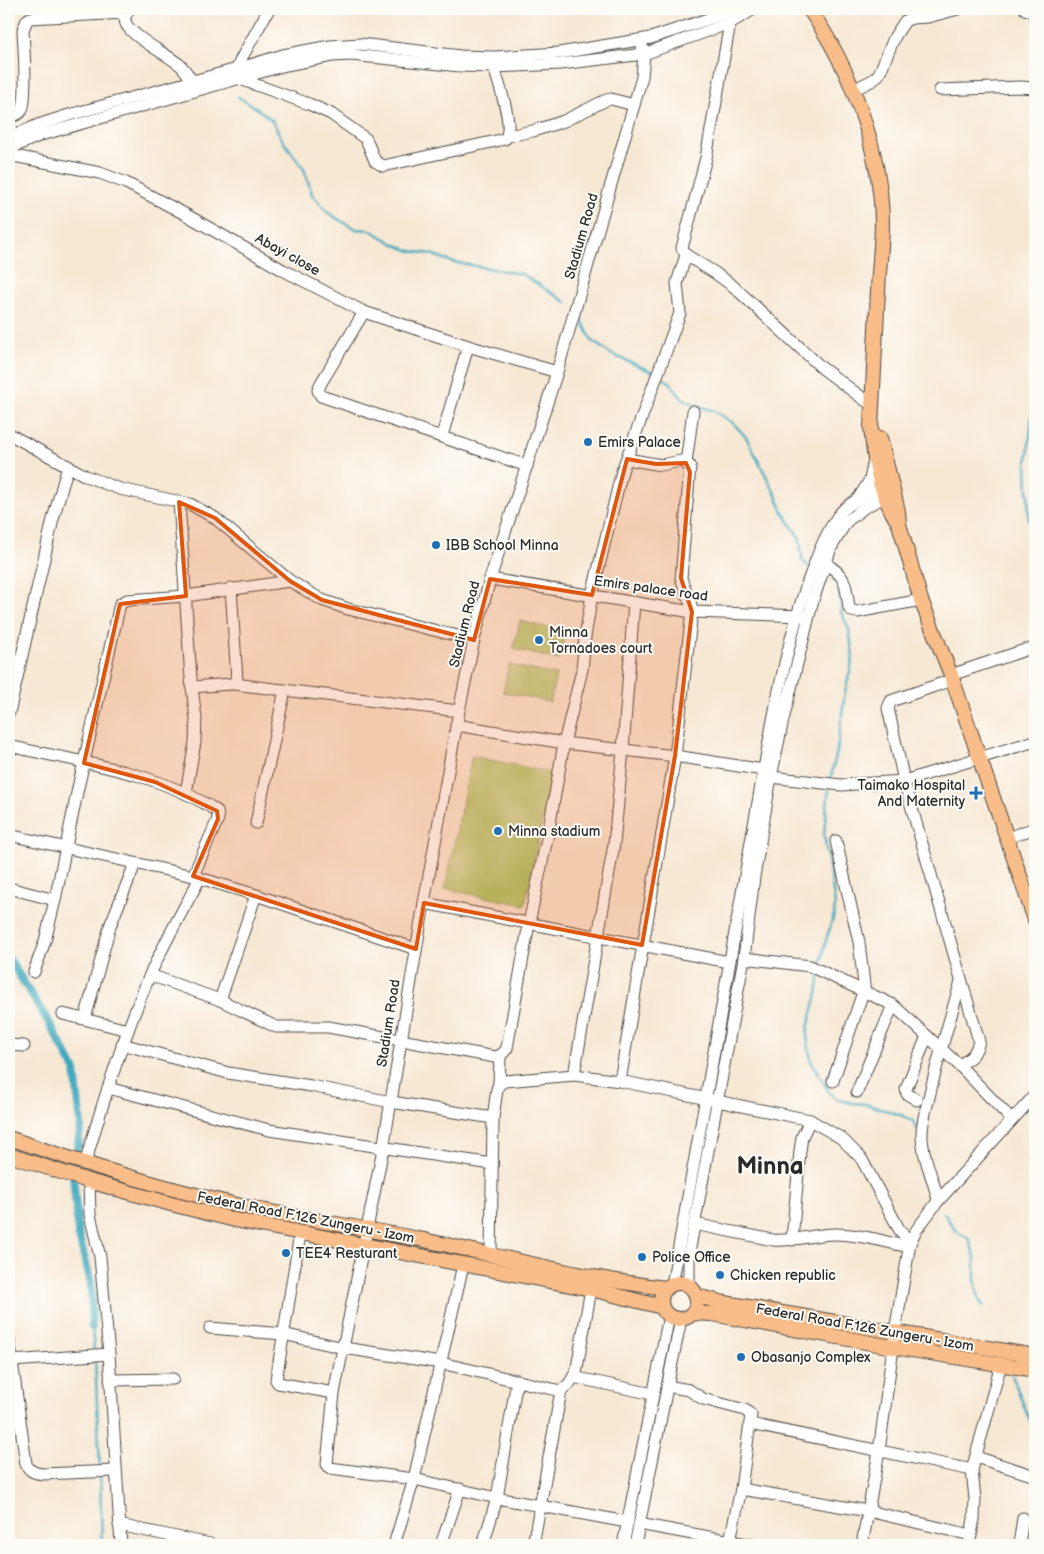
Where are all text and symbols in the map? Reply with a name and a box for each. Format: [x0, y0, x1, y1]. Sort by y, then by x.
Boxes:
street label: Stadium Road [561, 191, 602, 281]
street label: Abayi close [252, 230, 323, 279]
place label: Emirs Palace [598, 434, 681, 451]
marker: Emirs Palace [582, 436, 594, 448]
place label: IBB School Minna [446, 537, 559, 554]
marker: IBB School Minna [430, 539, 442, 551]
street label: Emirs palace road [593, 572, 709, 605]
street label: Stadium Road [446, 579, 483, 669]
place label: Minna Tornadoes court [549, 624, 653, 657]
marker: Minna Tornadoes court [533, 634, 545, 646]
place label: Taimako Hospital And Maternity [858, 777, 966, 810]
marker: Taimako Hospital And Maternity [969, 786, 983, 800]
place label: Minna stadium [508, 823, 600, 840]
marker: Minna stadium [492, 825, 504, 837]
street label: Stadium Road [373, 978, 404, 1068]
district label: Minna [736, 1152, 804, 1181]
street label: Federal Road F.126 Zungeru - Izom [196, 1188, 416, 1247]
place label: TEE4 Resturant [296, 1245, 398, 1262]
marker: TEE4 Resturant [280, 1247, 292, 1259]
place label: Police Office [652, 1249, 731, 1266]
marker: Police Office [636, 1251, 648, 1263]
place label: Chicken republic [730, 1267, 836, 1284]
marker: Chicken republic [714, 1269, 726, 1281]
street label: Federal Road F.126 Zungeru - Izom [755, 1300, 975, 1355]
place label: Obasanjo Complex [751, 1349, 871, 1366]
marker: Obasanjo Complex [735, 1351, 747, 1363]

